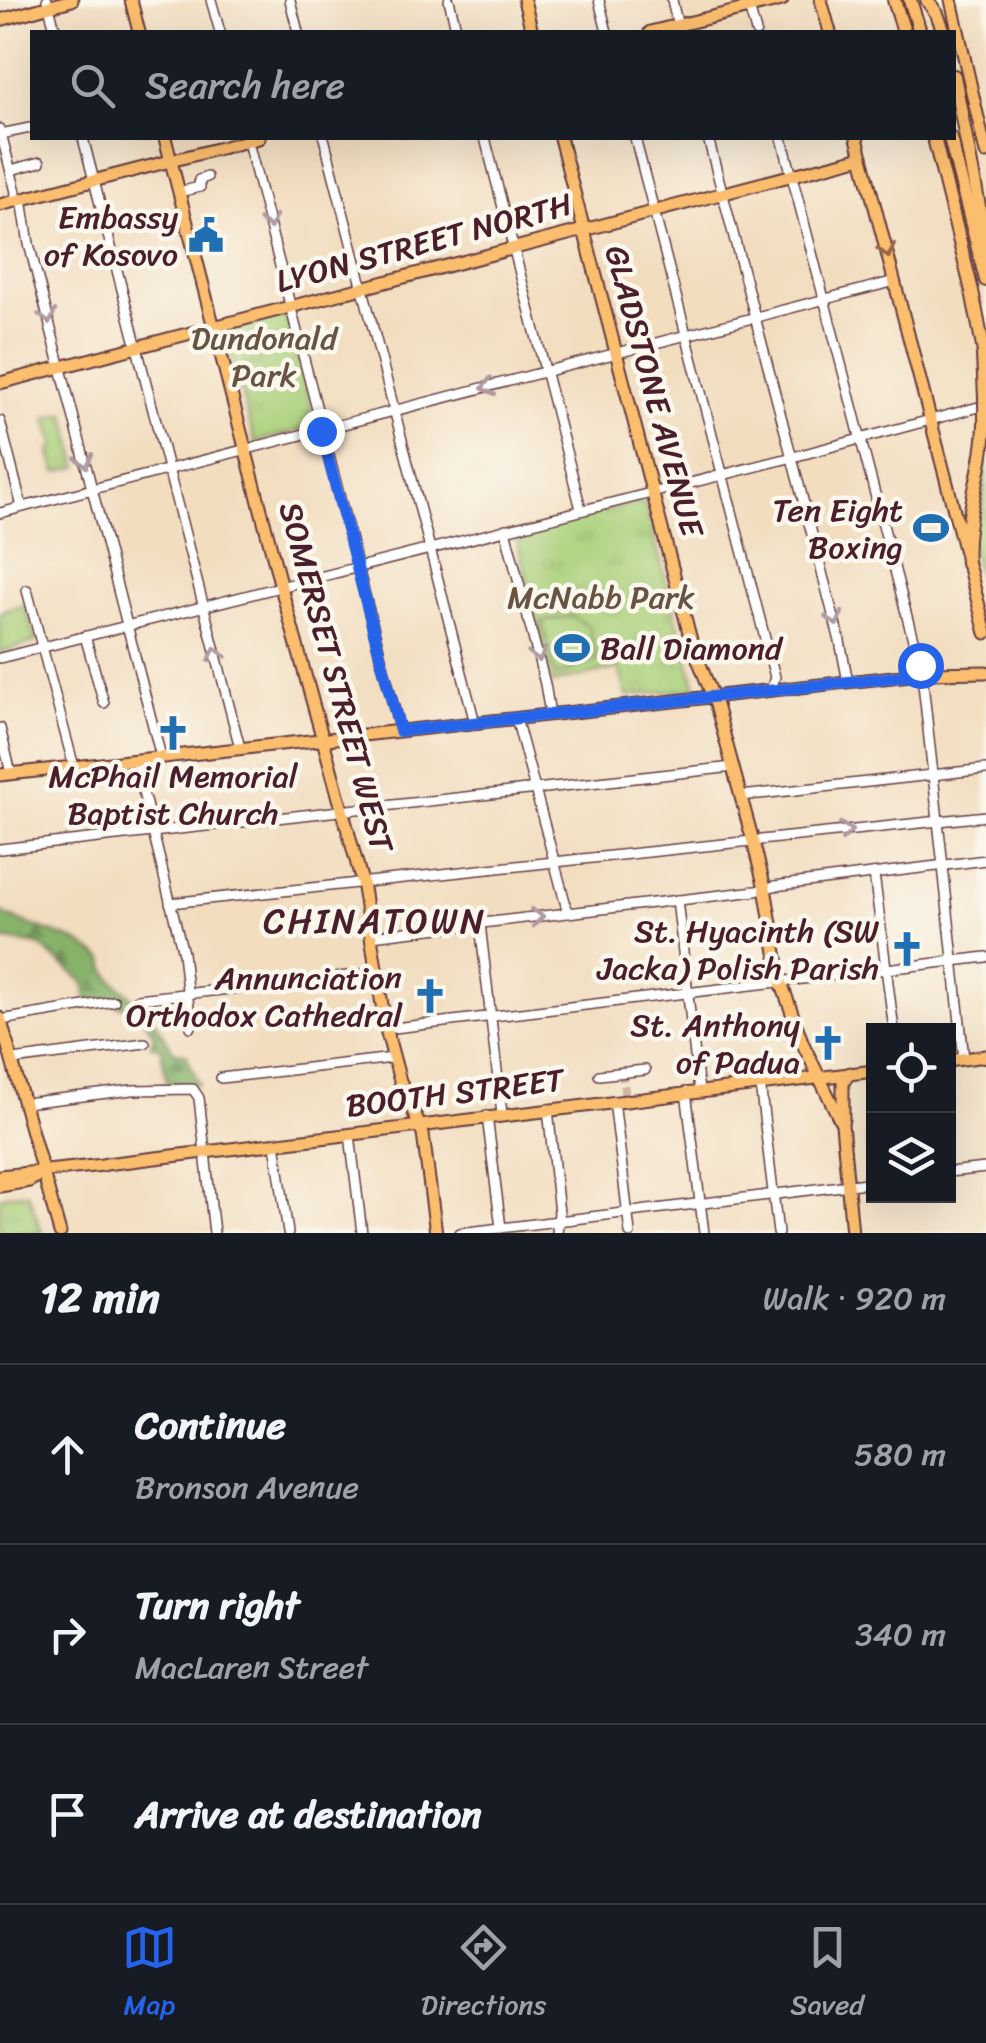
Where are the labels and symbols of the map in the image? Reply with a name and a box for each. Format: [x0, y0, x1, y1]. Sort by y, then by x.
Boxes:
street label: LYON STREET NORTH [269, 176, 579, 310]
place label: Embassy of Kosovo [44, 189, 178, 283]
one-way arrow [257, 213, 278, 231]
public building icon: Embassy of Kosovo [187, 216, 225, 254]
street label: GLADSTONE AVENUE [588, 239, 721, 545]
one-way arrow [876, 242, 897, 259]
one-way arrow [37, 308, 58, 325]
park label: Dundonald Park [191, 310, 339, 404]
one-way arrow [480, 376, 497, 397]
route end [299, 409, 345, 455]
one-way arrow [74, 452, 95, 469]
place label: Ten Eight Boxing [773, 482, 903, 576]
street label: SOMERSET STREET WEST [262, 495, 411, 861]
sports icon: Ten Eight Boxing [912, 509, 950, 547]
park label: McNabb Park [507, 569, 695, 626]
one-way arrow [823, 610, 844, 627]
place label: Ball Diamond [600, 620, 784, 677]
sports icon: Ball Diamond [553, 629, 591, 667]
route start [898, 643, 944, 689]
one-way arrow [207, 646, 228, 663]
one-way arrow [526, 646, 547, 663]
church icon: McPhail Memorial Baptist Church [154, 714, 192, 752]
place label: McPhail Memorial Baptist Church [48, 748, 298, 842]
one-way arrow [838, 821, 854, 842]
district label: CHINATOWN [263, 890, 487, 952]
place label: St. Hyacinth (SW Jacka) Polish Parish [596, 903, 880, 997]
one-way arrow [530, 907, 546, 928]
church icon: St. Hyacinth (SW Jacka) Polish Parish [888, 930, 926, 968]
place label: Annunciation Orthodox Cathedral [126, 950, 403, 1044]
church icon: Annunciation Orthodox Cathedral [411, 977, 449, 1015]
place label: St. Anthony of Padua [630, 997, 801, 1091]
church icon: St. Anthony of Padua [809, 1024, 847, 1062]
street label: BOOTH STREET [343, 1051, 569, 1135]

